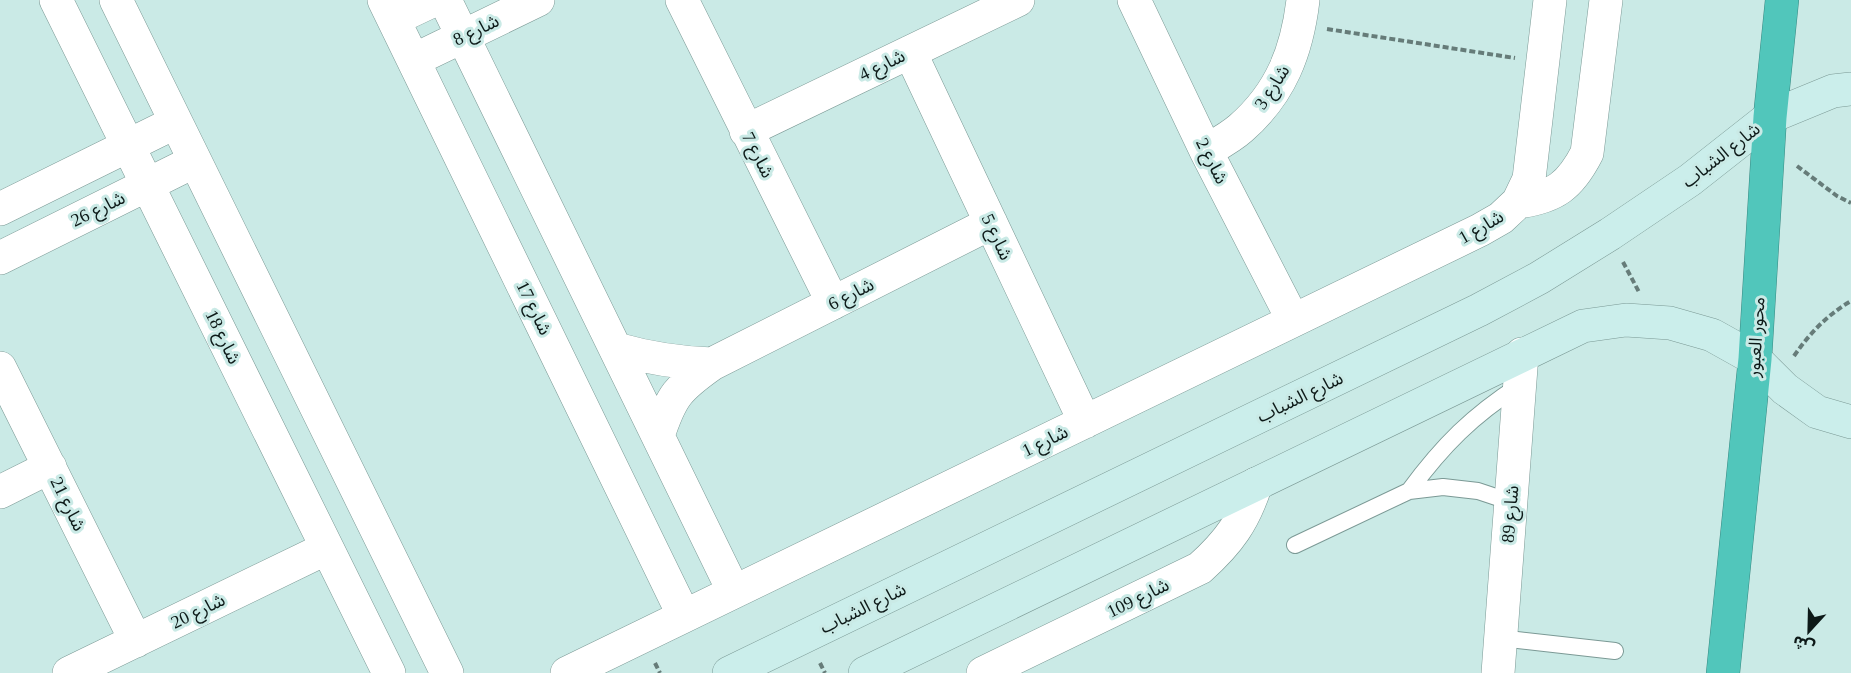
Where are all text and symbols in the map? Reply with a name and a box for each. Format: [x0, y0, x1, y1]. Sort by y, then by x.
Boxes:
street label: شارع 8 [450, 10, 504, 53]
street label: شارع 4 [856, 45, 910, 88]
street label: شارع 3 [1250, 61, 1297, 115]
street label: شارع الشباب [1678, 118, 1766, 195]
street label: شارع 7 [734, 129, 778, 183]
street label: شارع 2 [1188, 135, 1232, 189]
street label: شارع 26 [68, 187, 130, 234]
street label: شارع 1 [1455, 206, 1509, 251]
street label: شارع 5 [974, 211, 1016, 265]
street label: شارع 6 [825, 274, 879, 318]
street label: شارع 17 [509, 278, 556, 340]
street label: محور العبور [1743, 296, 1770, 379]
street label: شارع 18 [198, 307, 245, 369]
street label: شارع الشباب [1254, 368, 1348, 430]
street label: شارع 1 [1019, 421, 1073, 464]
street label: شارع 21 [43, 474, 90, 536]
street label: شارع 89 [1498, 484, 1526, 544]
street label: شارع 109 [1104, 574, 1174, 625]
street label: شارع الشباب [817, 579, 911, 641]
street label: شارع 20 [168, 589, 230, 636]
north arrow [1779, 601, 1839, 661]
text: ش [1790, 632, 1817, 656]

